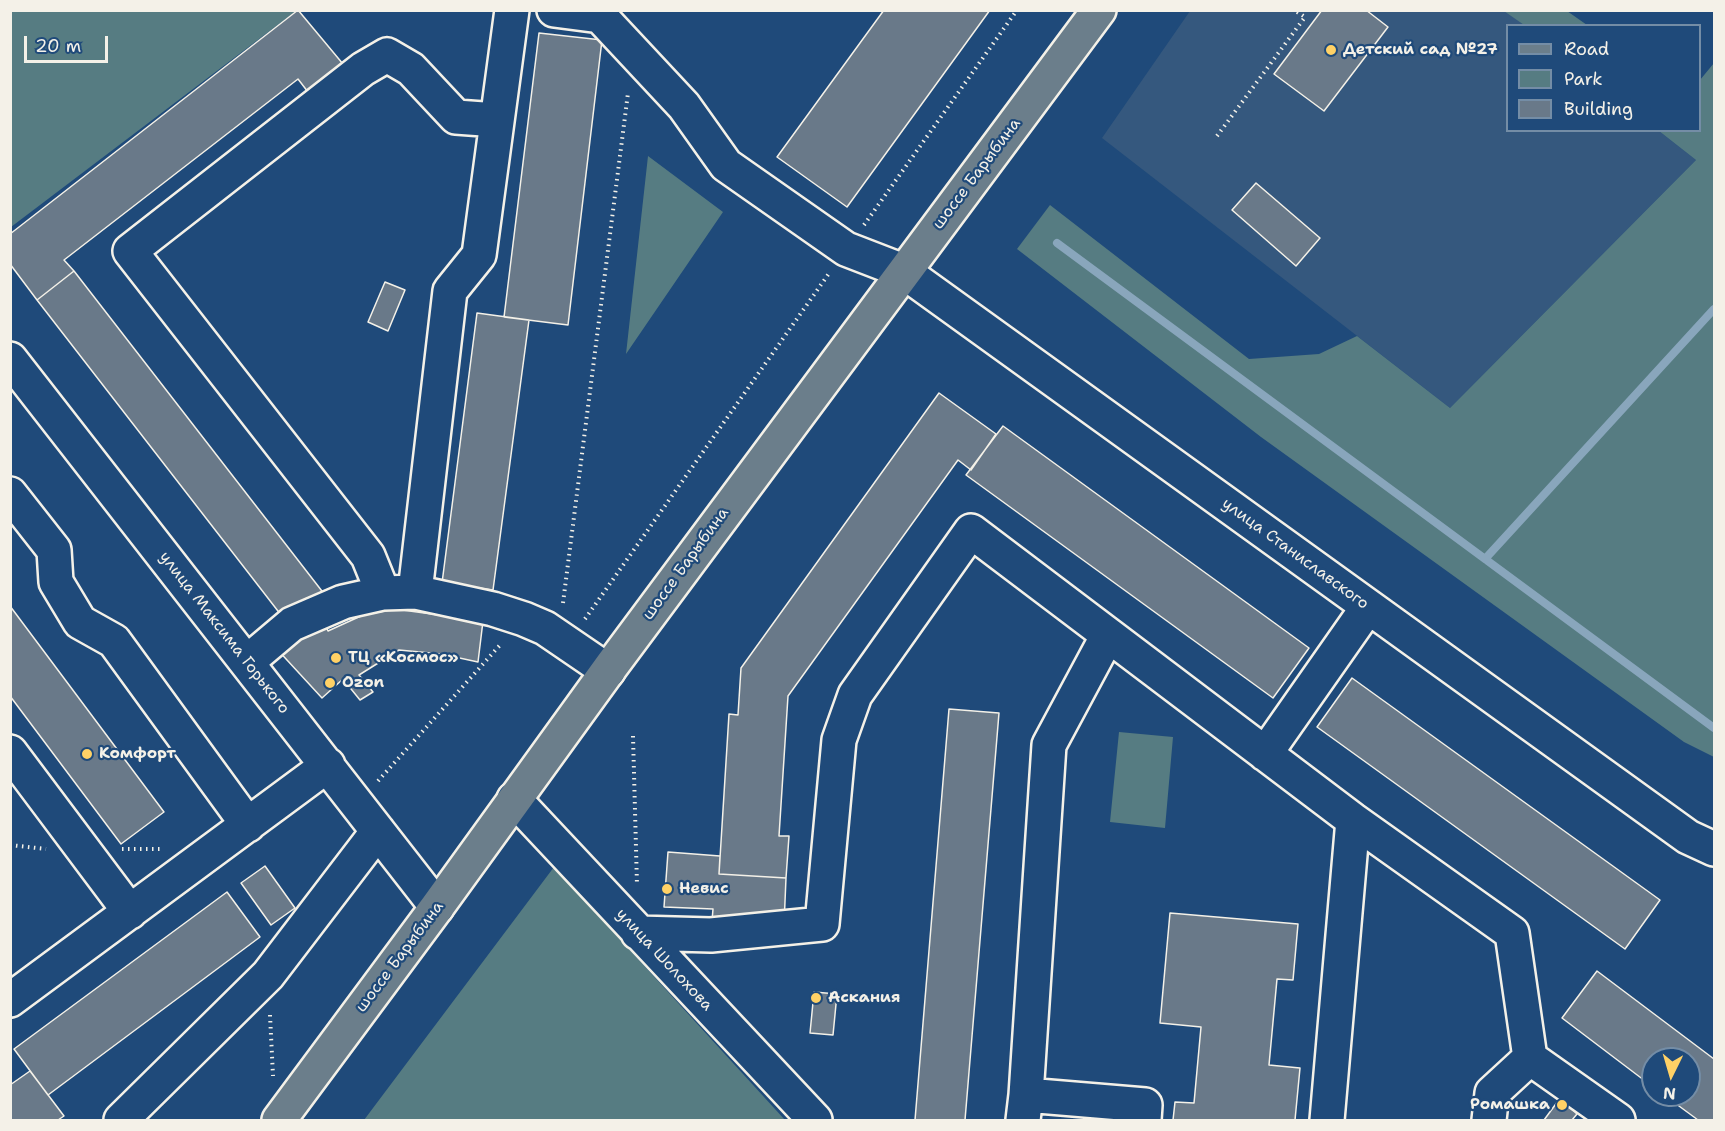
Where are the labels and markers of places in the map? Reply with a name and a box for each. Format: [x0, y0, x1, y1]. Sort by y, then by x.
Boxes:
place label: Детский сад №27 [1343, 40, 1498, 60]
marker: Детский сад №27 [1324, 43, 1338, 57]
place label: ТЦ «Космос» [348, 648, 458, 668]
marker: ТЦ «Космос» [329, 651, 343, 665]
place label: Ozon [342, 673, 384, 693]
marker: Ozon [323, 676, 337, 690]
place label: Комфорт [99, 744, 176, 764]
marker: Комфорт [80, 747, 94, 761]
place label: Невис [679, 879, 729, 899]
marker: Невис [660, 882, 674, 896]
place label: Аскания [828, 988, 900, 1008]
marker: Аскания [809, 991, 823, 1005]
place label: Ромашка [1470, 1095, 1550, 1115]
marker: Ромашка [1555, 1098, 1569, 1112]

